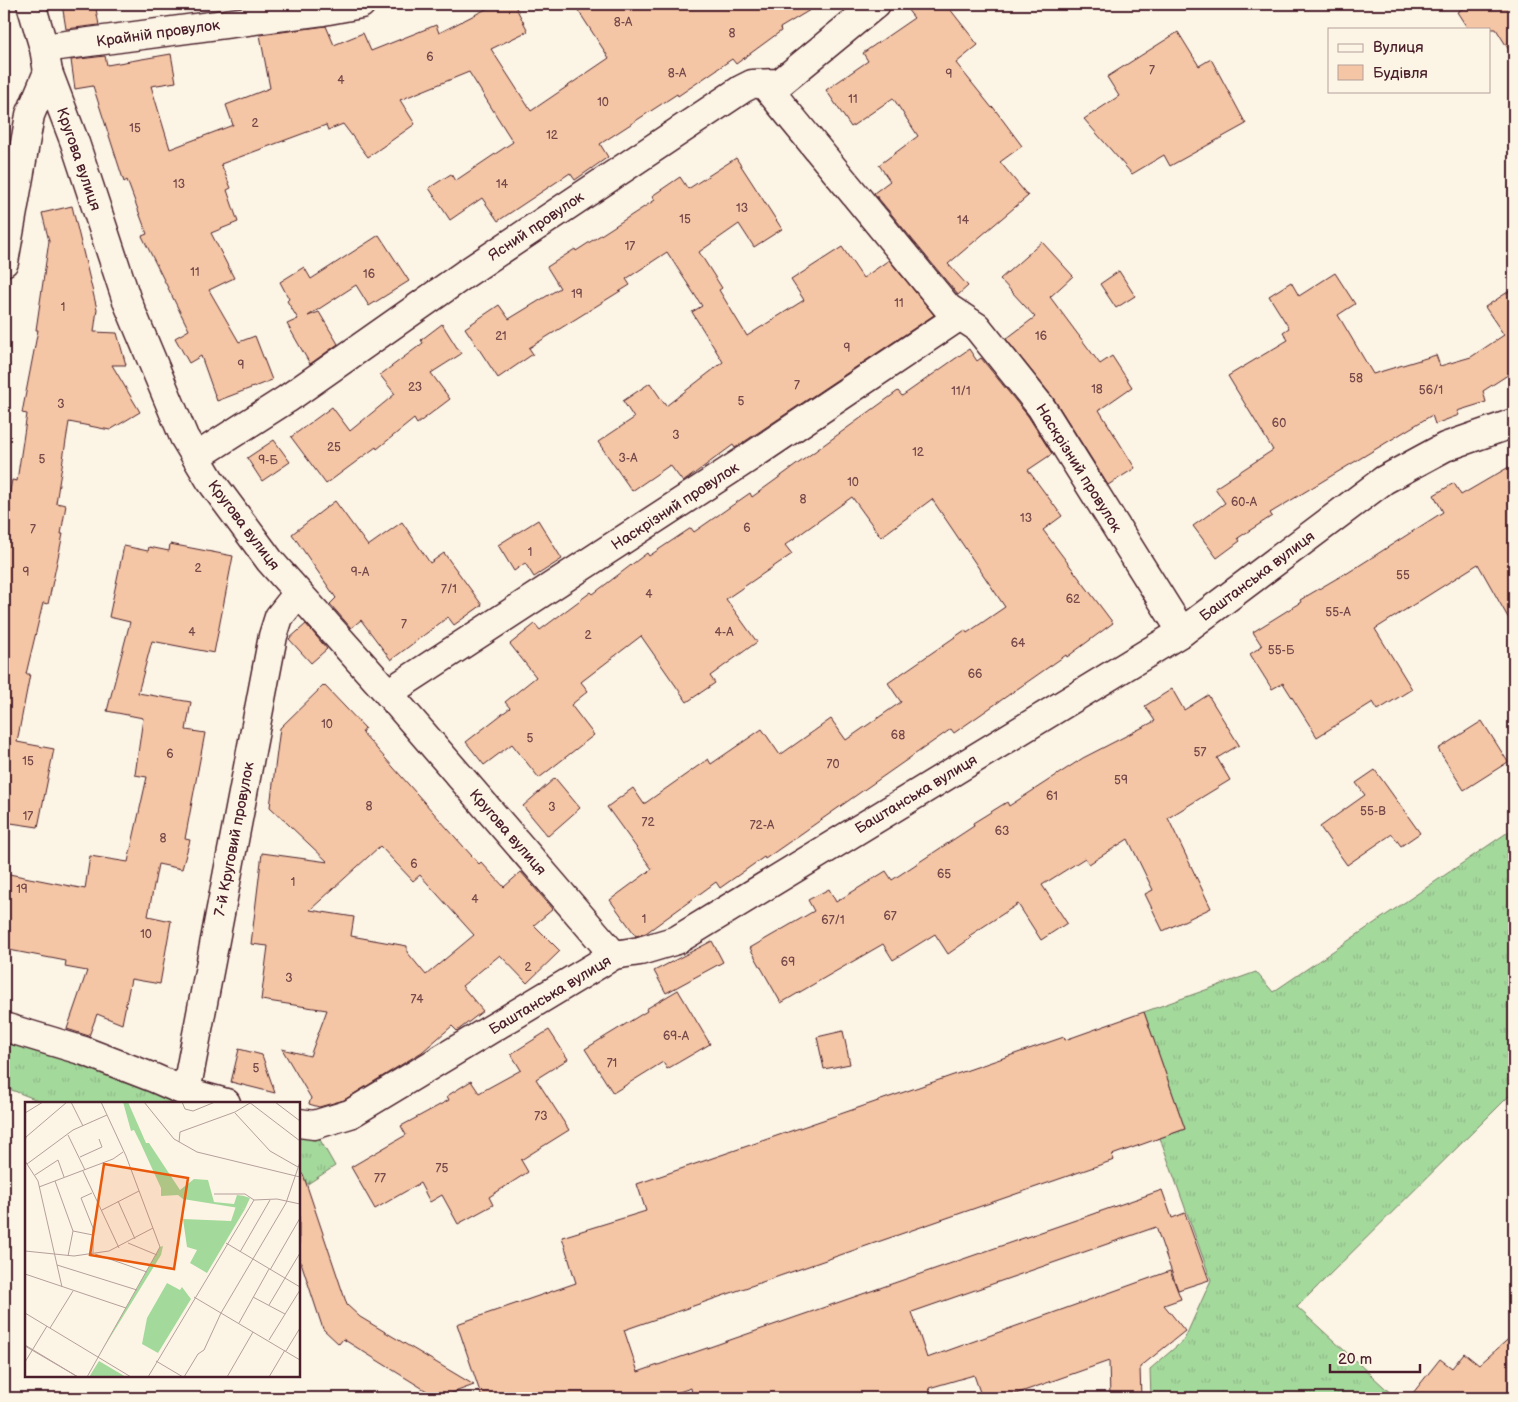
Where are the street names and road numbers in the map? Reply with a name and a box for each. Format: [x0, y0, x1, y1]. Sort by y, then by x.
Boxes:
street label: Крайній провулок [95, 15, 221, 52]
street label: Кругова вулиця [52, 105, 105, 213]
street label: Ясний провулок [485, 187, 588, 265]
street label: Наскрізний провулок [1031, 400, 1126, 536]
street label: Наскрізний провулок [608, 458, 743, 555]
street label: Кругова вулиця [204, 476, 284, 574]
street label: Баштанська вулиця [1196, 527, 1319, 626]
street label: Баштанська вулиця [852, 750, 981, 838]
street label: 7-й Круговий провулок [210, 760, 259, 918]
street label: Кругова вулиця [465, 785, 550, 879]
street label: Баштанська вулиця [486, 951, 615, 1039]

